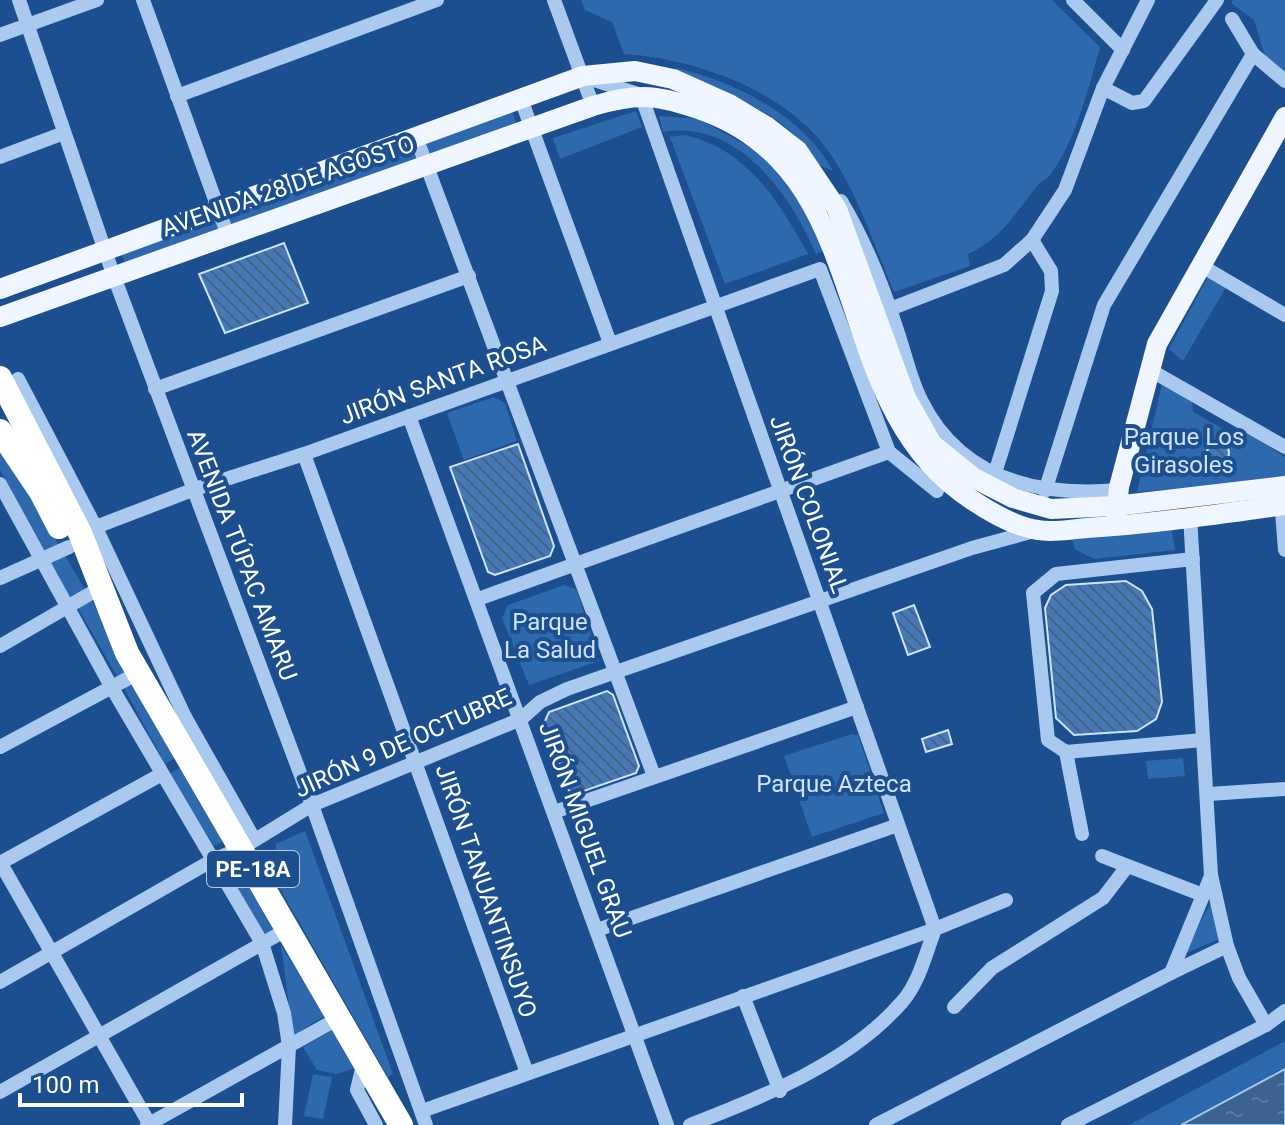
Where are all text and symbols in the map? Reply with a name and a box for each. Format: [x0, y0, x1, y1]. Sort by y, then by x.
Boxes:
street label: AVENIDA 28 DE AGOSTO [158, 130, 418, 242]
street label: JIRÓN SANTA ROSA [336, 330, 550, 430]
street label: JIRÓN COLONIAL [764, 411, 854, 597]
park label: Parque Los Girasoles [1124, 423, 1244, 479]
street label: AVENIDA TÚPAC AMARU [181, 425, 303, 685]
park label: Parque La Salud [504, 608, 596, 664]
street label: JIRÓN 9 DE OCTUBRE [290, 683, 516, 803]
street label: JIRÓN MIGUEL GRAU [533, 718, 637, 942]
street label: JIRÓN TANUANTINSUYO [429, 761, 543, 1021]
park label: Parque Azteca [756, 770, 912, 798]
road number: PE-18A [207, 851, 299, 887]
scale bar [20, 1057, 242, 1107]
text: 100 m [32, 1071, 99, 1099]

